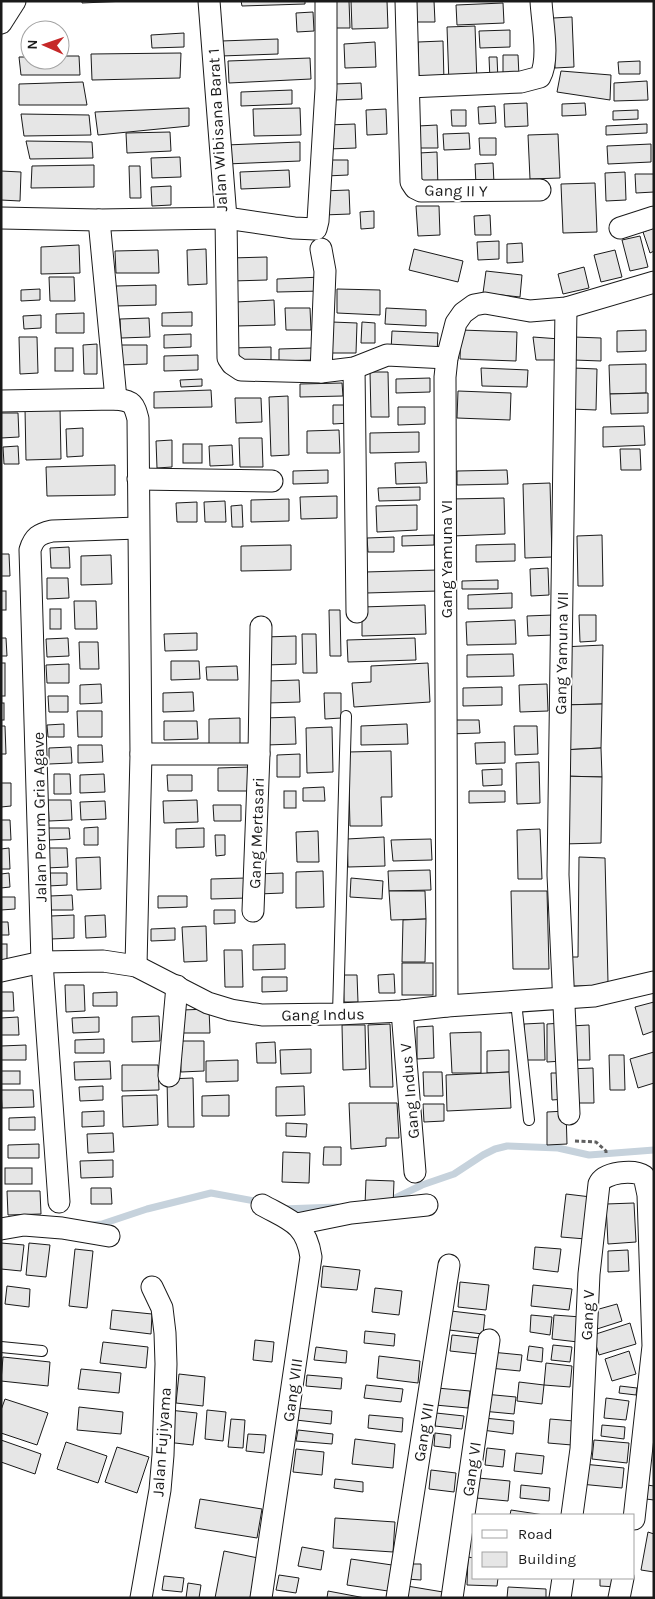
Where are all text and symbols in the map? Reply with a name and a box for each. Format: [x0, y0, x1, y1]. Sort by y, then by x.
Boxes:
north arrow [20, 20, 70, 70]
text: N [24, 39, 41, 50]
street label: Jalan Wibisana Barat 1 [204, 48, 231, 212]
street label: Gang II Y [424, 180, 488, 201]
street label: Gang Yamuna VI [437, 500, 456, 618]
street label: Gang Yamuna VII [551, 591, 572, 715]
street label: Jalan Perum Gria Agave [29, 732, 50, 902]
street label: Gang Mertasari [245, 777, 268, 889]
street label: Gang Indus [281, 1004, 365, 1025]
street label: Gang Indus V [396, 1042, 423, 1140]
street label: Gang V [577, 1289, 598, 1341]
street label: Gang VIII [279, 1357, 306, 1423]
street label: Jalan Fujiyama [148, 1387, 175, 1497]
street label: Gang VII [409, 1401, 438, 1463]
street label: Gang VI [458, 1440, 485, 1498]
legend [472, 1514, 635, 1579]
text: Road [518, 1525, 553, 1543]
text: Building [518, 1550, 576, 1568]

